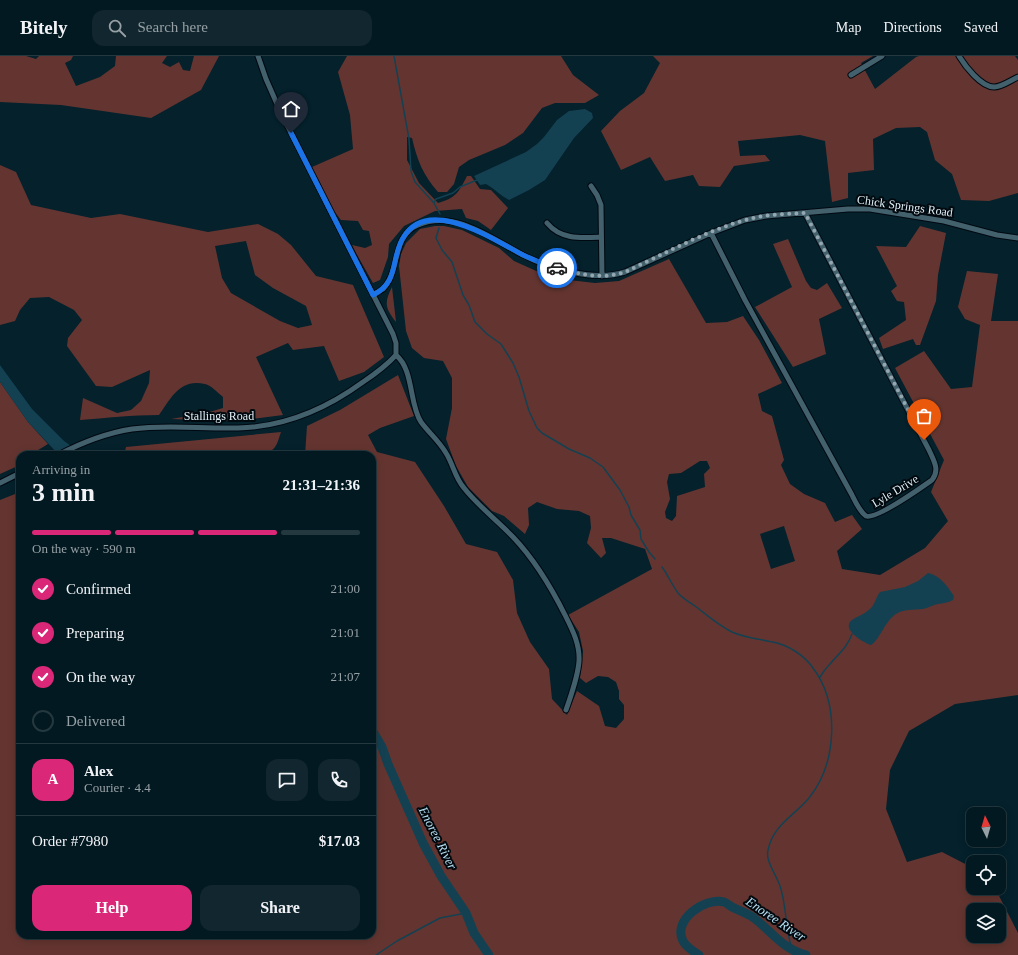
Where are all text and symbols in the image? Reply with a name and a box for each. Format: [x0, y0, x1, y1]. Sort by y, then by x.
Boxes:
search box [92, 10, 372, 46]
text: Bitely [20, 17, 68, 38]
icon: search [106, 17, 128, 39]
text: Search here [138, 19, 208, 35]
text: Map [836, 20, 861, 35]
text: Directions [883, 20, 942, 35]
text: Saved [964, 20, 998, 35]
pin [274, 92, 308, 133]
icon: home [280, 98, 302, 120]
street label: Chick Springs Road [856, 192, 954, 220]
courier [537, 248, 577, 288]
icon: car [546, 257, 568, 279]
pin [907, 399, 941, 440]
icon: bag [913, 405, 935, 427]
street label: Stallings Road [184, 409, 254, 423]
text: Arriving in [32, 462, 90, 477]
street label: Lyle Drive [869, 472, 921, 510]
text: 21:31–21:36 [283, 477, 360, 493]
text: 3 min [32, 478, 95, 507]
text: On the way · 590 m [32, 541, 136, 556]
icon: check [32, 578, 54, 600]
text: Confirmed [66, 581, 131, 597]
text: 21:00 [330, 581, 360, 596]
icon: check [32, 622, 54, 644]
text: Preparing [66, 625, 124, 641]
text: 21:01 [330, 625, 360, 640]
icon: check [32, 666, 54, 688]
text: On the way [66, 669, 135, 685]
text: 21:07 [330, 669, 360, 684]
text: Delivered [66, 713, 125, 729]
button: chat [266, 759, 308, 801]
button: phone [318, 759, 360, 801]
text: Alex [84, 763, 113, 779]
text: A [48, 771, 58, 787]
text: Courier · 4.4 [84, 780, 151, 795]
water label: Enoree River [415, 803, 461, 873]
north arrow [966, 807, 1006, 847]
map controls [966, 807, 1006, 943]
text: Order #7980 [32, 833, 108, 849]
text: $17.03 [319, 833, 360, 849]
button: locate [966, 855, 1006, 895]
button: Help [32, 885, 192, 931]
button: Share [200, 885, 360, 931]
water label: Enoree River [743, 893, 809, 945]
button: layers [966, 903, 1006, 943]

